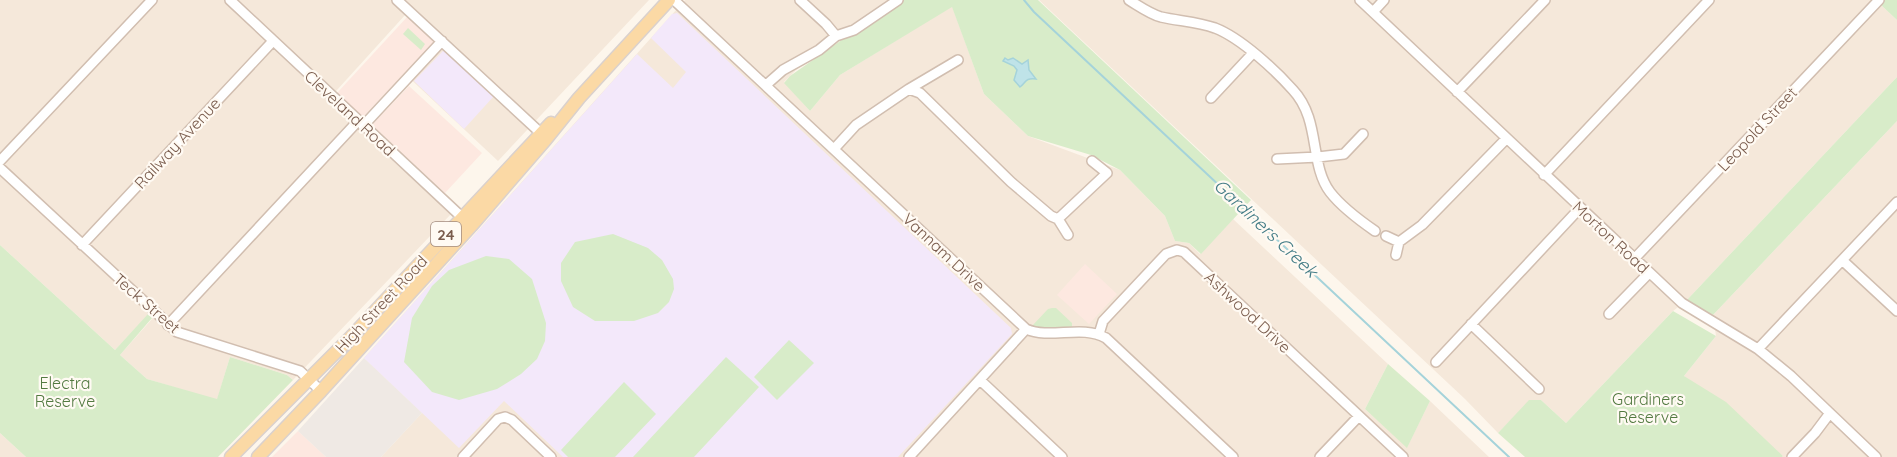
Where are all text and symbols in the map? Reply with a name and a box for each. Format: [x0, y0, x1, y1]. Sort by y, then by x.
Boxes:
street label: Cleveland Road [300, 66, 400, 160]
street label: Leopold Street [1713, 83, 1801, 175]
street label: Railway Avenue [130, 93, 224, 193]
water label: Gardiners Creek [1209, 174, 1324, 283]
street label: Morton Road [1569, 196, 1653, 278]
street label: Vannam Drive [898, 209, 990, 295]
road number: 24 [431, 222, 461, 246]
street label: High Street Road [331, 251, 431, 357]
street label: Ashwood Drive [1201, 267, 1295, 357]
street label: Teck Street [110, 269, 184, 337]
park label: Electra Reserve [35, 373, 95, 411]
park label: Gardiners Reserve [1612, 389, 1684, 427]

